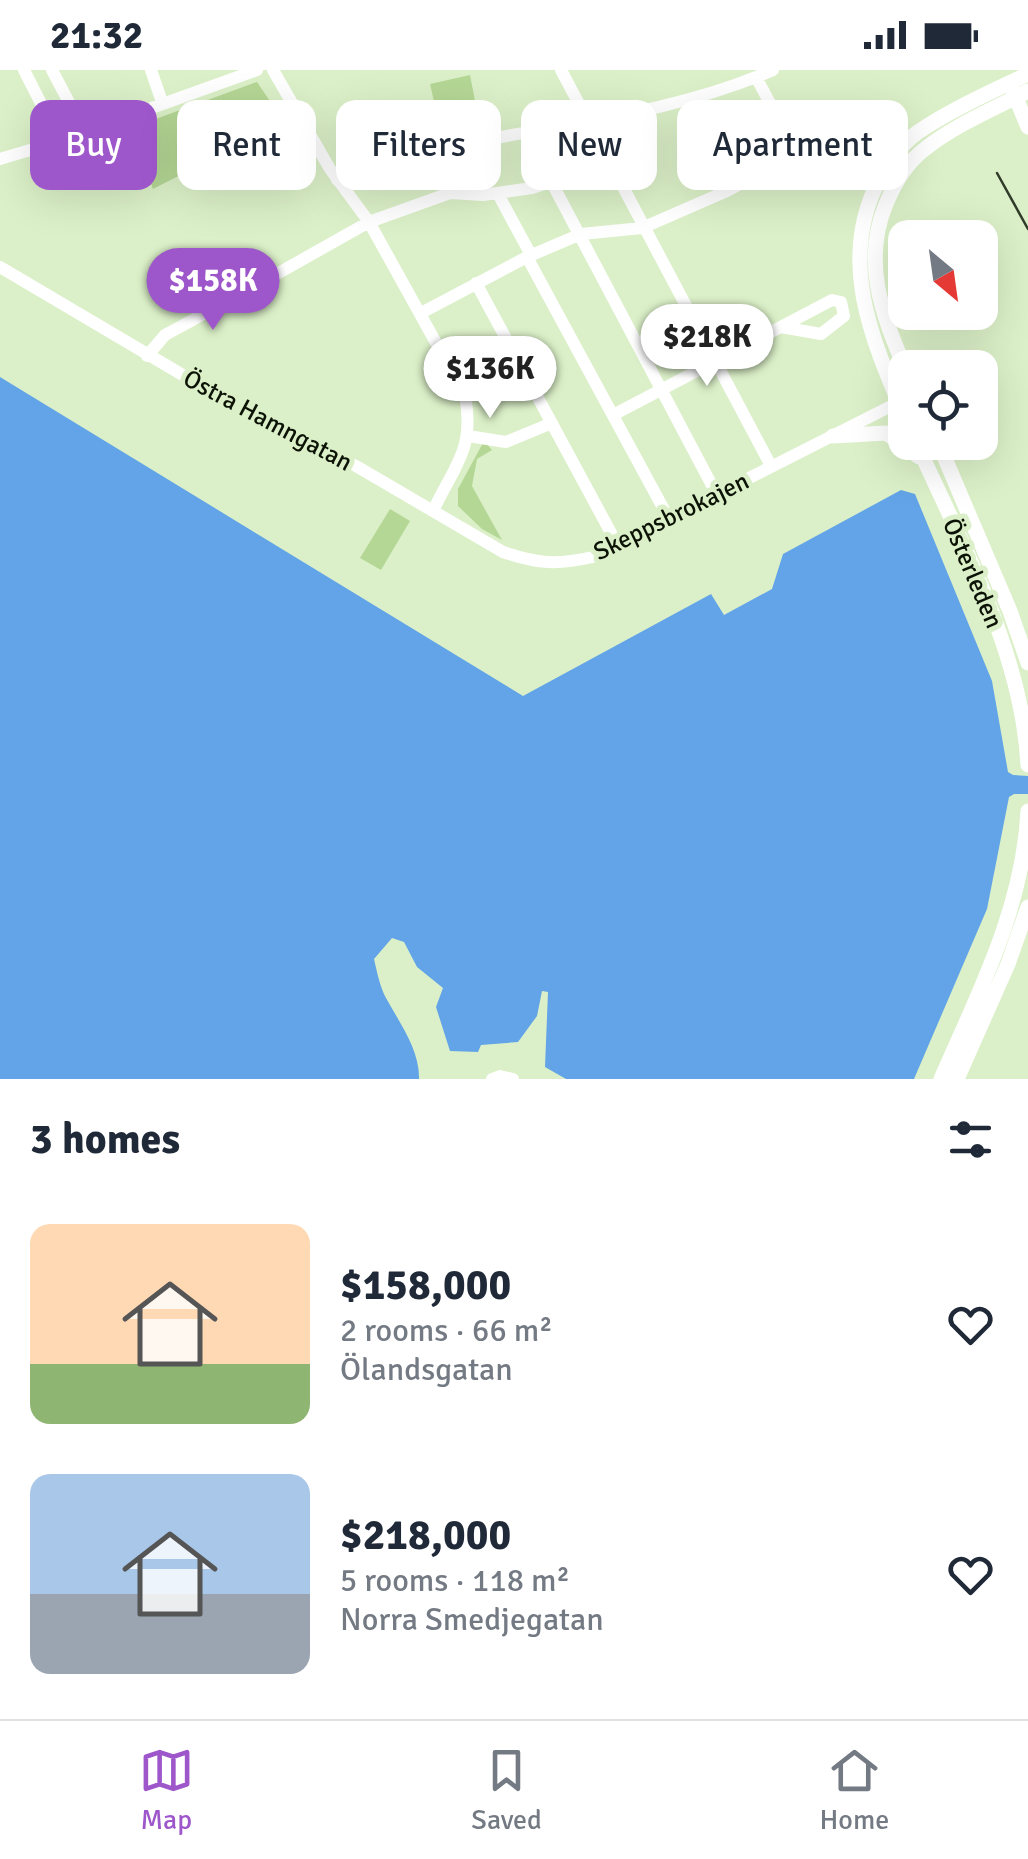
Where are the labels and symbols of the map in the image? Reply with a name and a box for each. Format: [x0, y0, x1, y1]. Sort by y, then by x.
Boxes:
north arrow [888, 220, 998, 330]
pin: $158K [143, 248, 283, 333]
pin: $218K [637, 304, 777, 389]
pin: $136K [420, 336, 560, 421]
street label: Östra Hamngatan [178, 362, 358, 478]
street label: Skeppsbrokajen [588, 465, 754, 567]
street label: Österleden [936, 513, 1010, 633]

